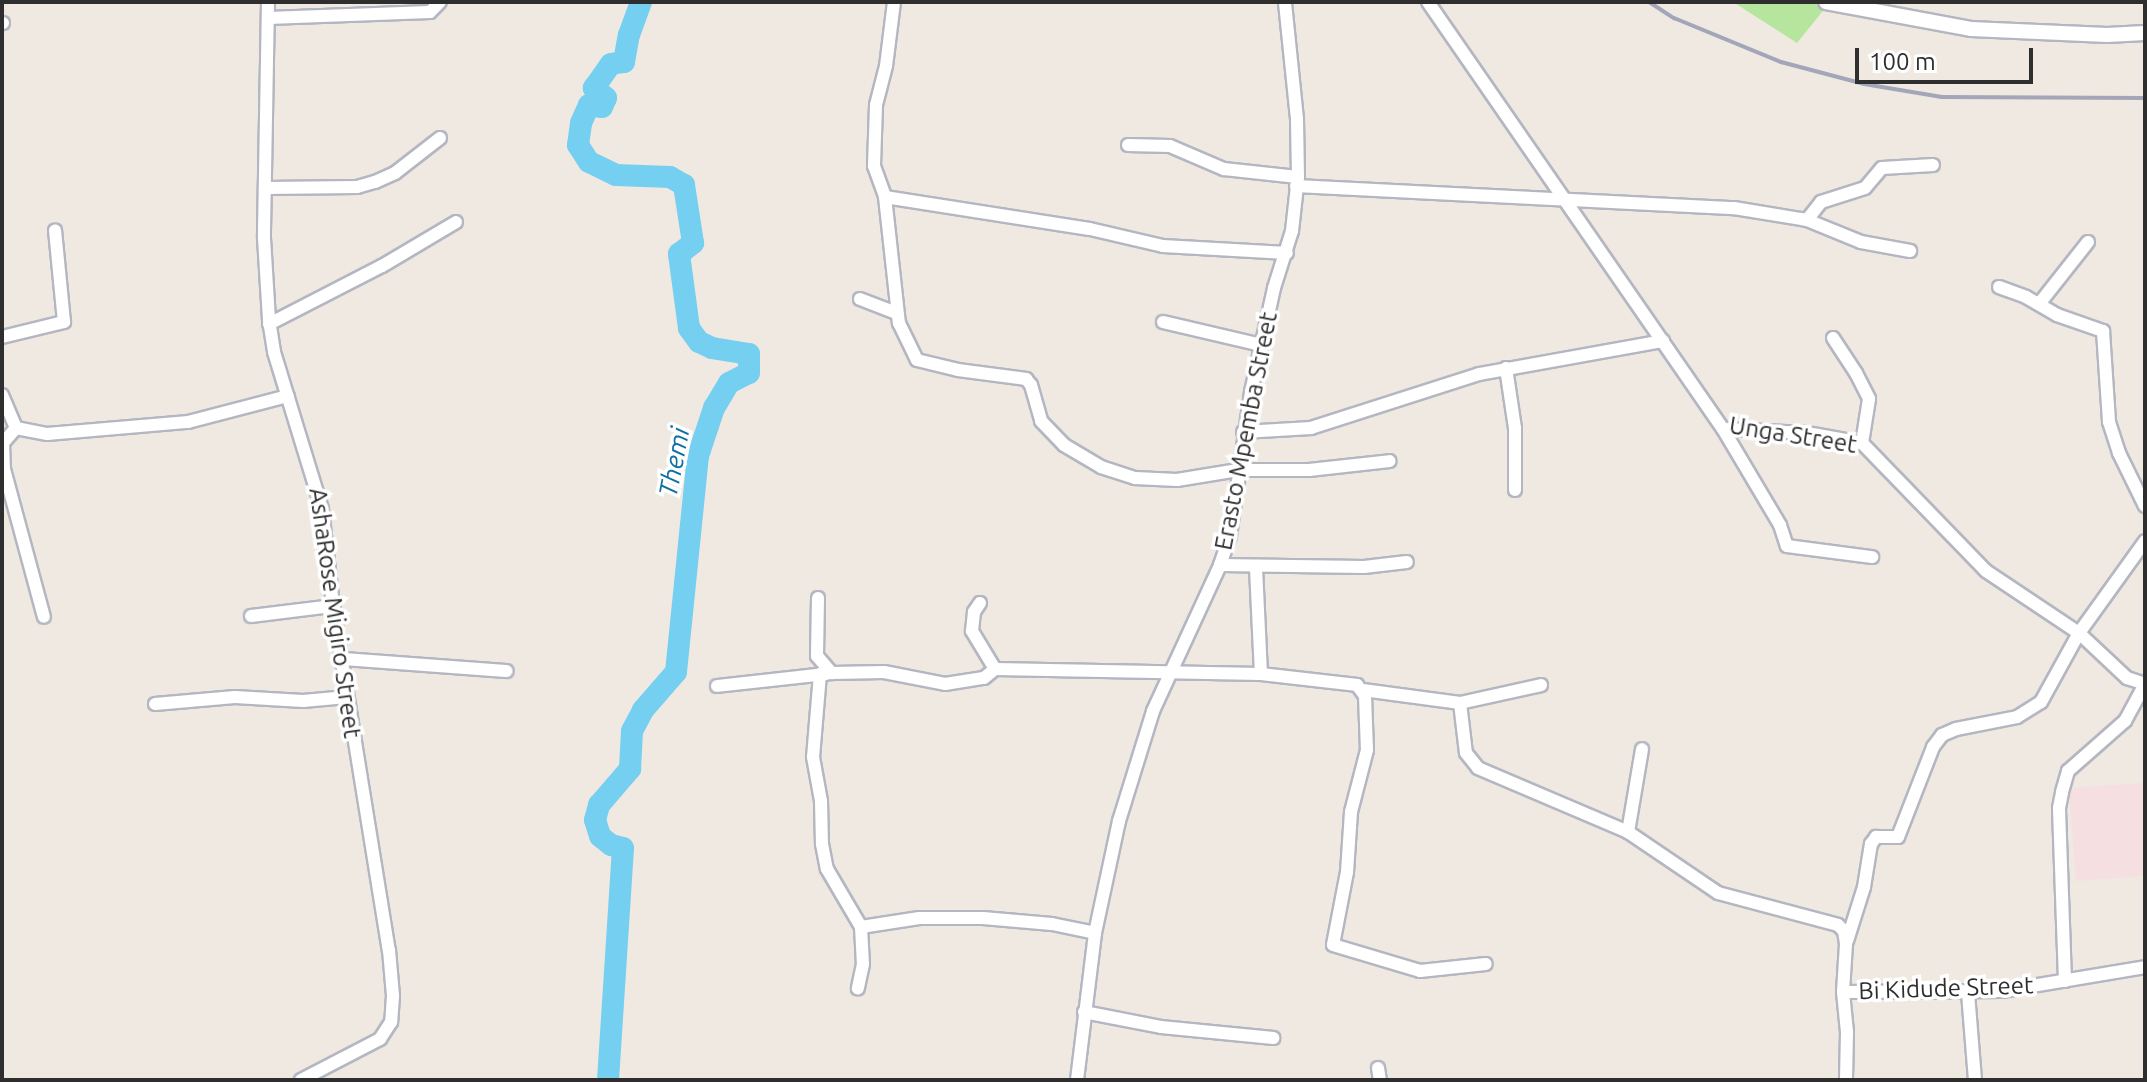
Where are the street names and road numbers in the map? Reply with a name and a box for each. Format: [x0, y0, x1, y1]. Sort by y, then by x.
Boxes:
street label: Erasto Mpemba Street [1209, 310, 1283, 552]
street label: Unga Street [1727, 411, 1859, 459]
street label: AshaRose Migiro Street [303, 486, 367, 740]
street label: Bi Kidude Street [1858, 971, 2034, 1005]

